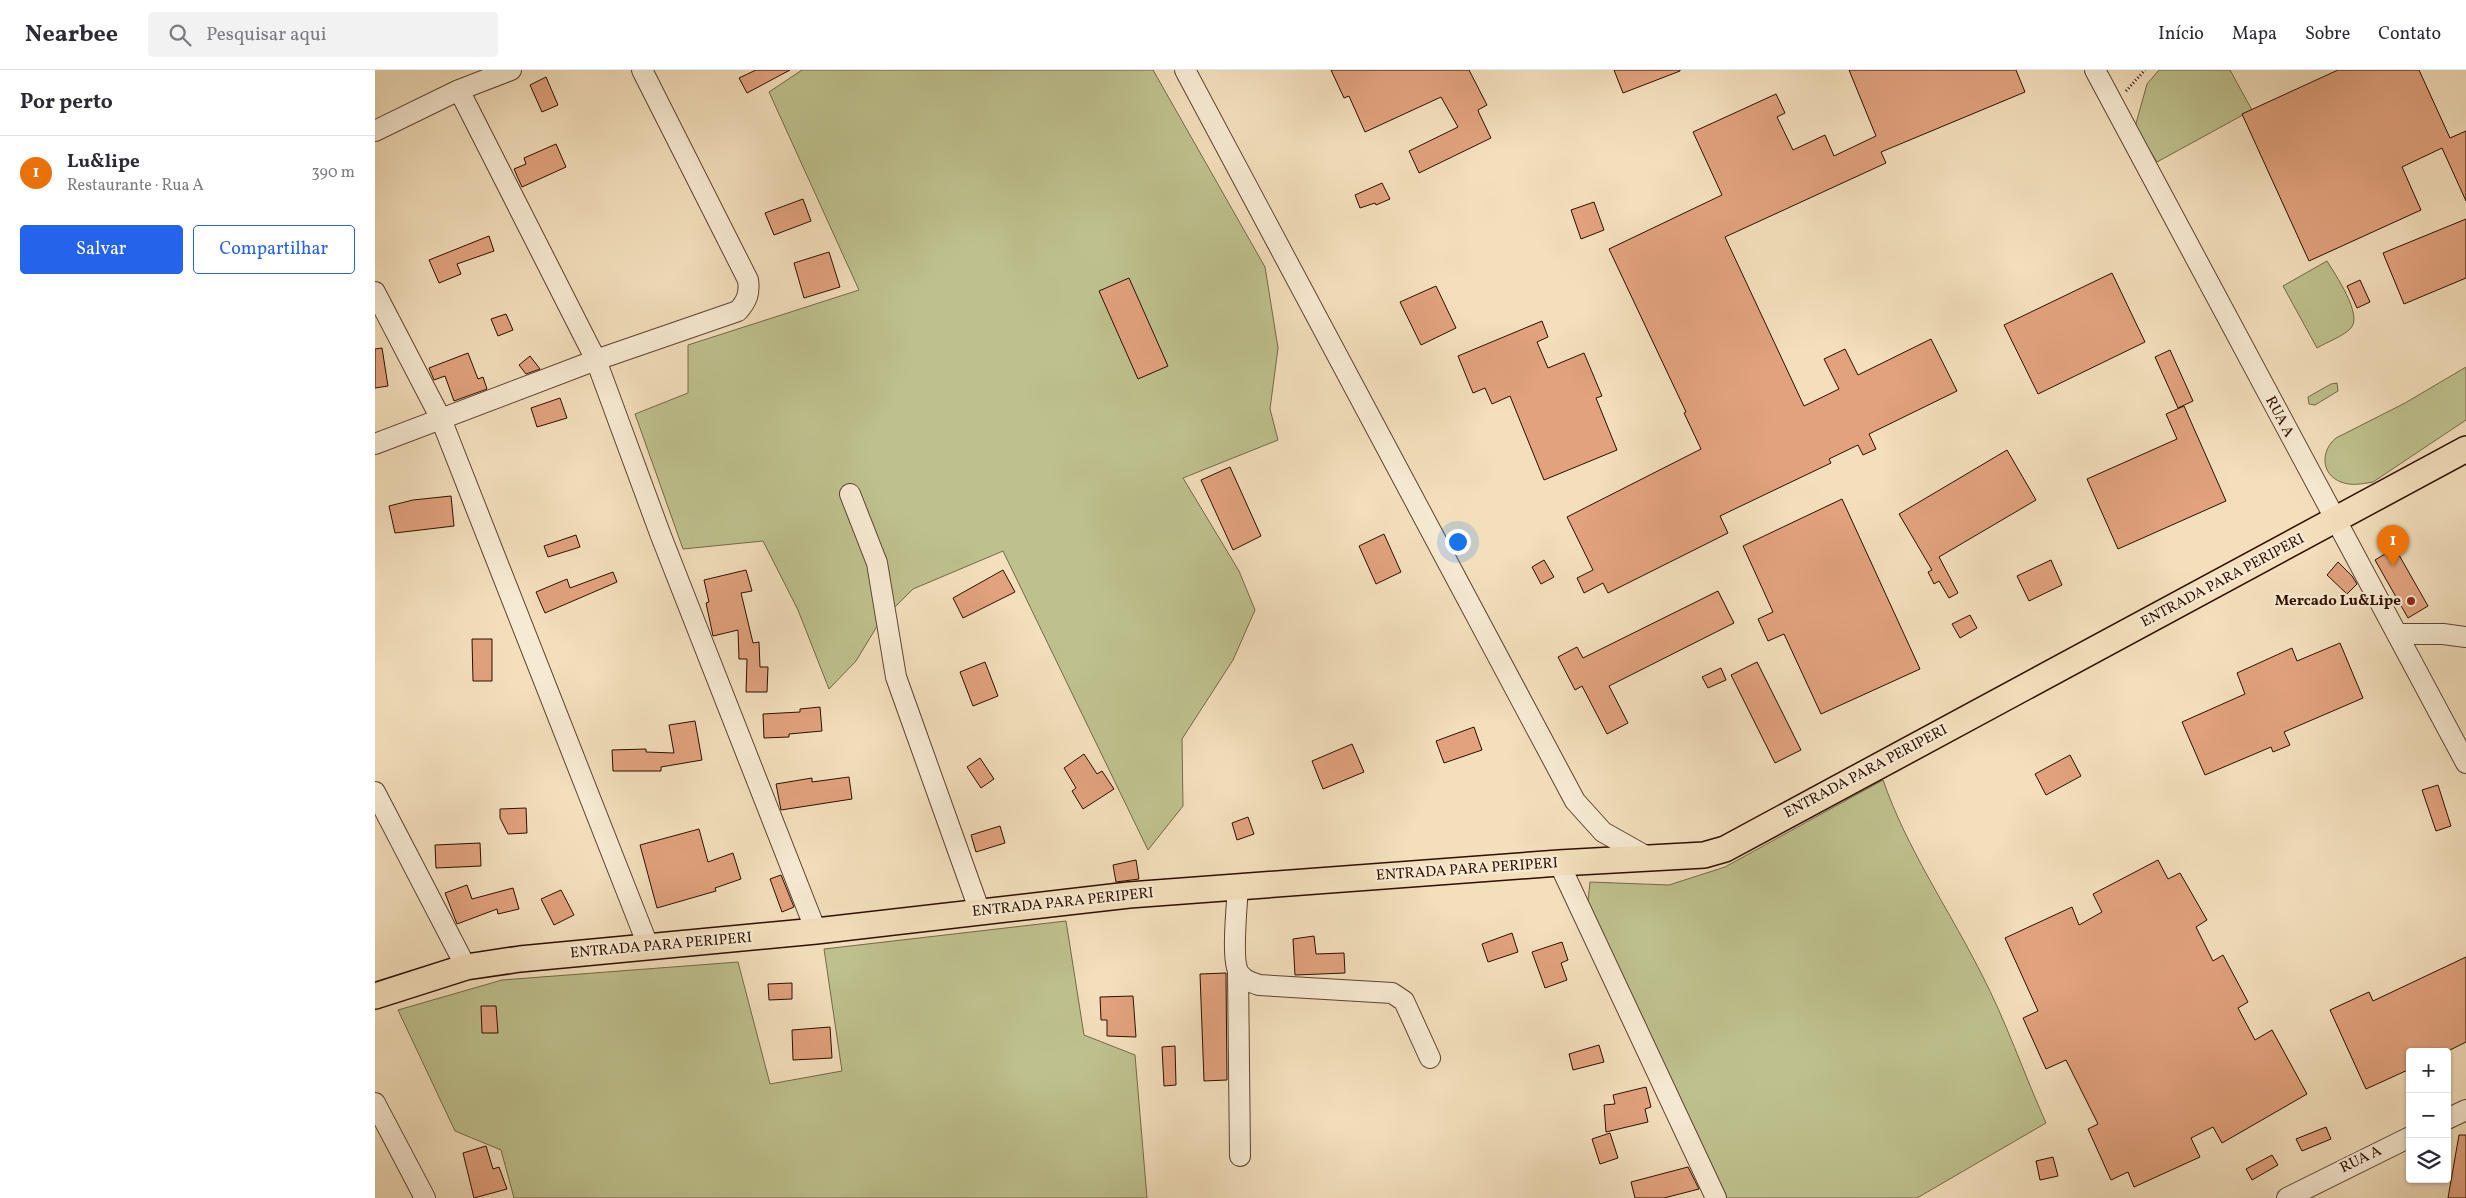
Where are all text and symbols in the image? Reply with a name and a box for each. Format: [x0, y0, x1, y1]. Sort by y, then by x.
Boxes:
search box [148, 12, 498, 57]
text: Nearbee [25, 18, 118, 52]
icon: search [166, 21, 194, 49]
text: Pesquisar aqui [206, 22, 326, 48]
text: Início [2158, 22, 2204, 47]
text: Mapa [2232, 22, 2277, 47]
text: Sobre [2305, 22, 2350, 47]
text: Contato [2378, 22, 2441, 47]
text: Por perto [20, 88, 113, 117]
text: Lu&lipe [67, 149, 140, 175]
text: 1 [33, 162, 39, 184]
text: 390 m [312, 162, 355, 184]
text: Restaurante · Rua A [67, 175, 204, 197]
button: Salvar [20, 225, 183, 274]
button: Compartilhar [193, 225, 355, 274]
street label: RUA A [2259, 393, 2299, 442]
pin: 1 [2377, 525, 2409, 566]
your location [1445, 529, 1471, 555]
street label: ENTRADA PARA PERIPERI [2137, 529, 2309, 633]
place label: Mercado Lu&Lipe [2275, 591, 2401, 612]
marker: Mercado Lu&Lipe [2405, 595, 2417, 607]
street label: ENTRADA PARA PERIPERI [1780, 720, 1952, 824]
street label: ENTRADA PARA PERIPERI [1375, 853, 1559, 887]
street label: ENTRADA PARA PERIPERI [971, 883, 1155, 923]
street label: ENTRADA PARA PERIPERI [569, 928, 753, 964]
map controls [2406, 1048, 2451, 1183]
button: + [2406, 1048, 2451, 1093]
button: − [2406, 1093, 2451, 1138]
button: layers [2406, 1138, 2451, 1183]
street label: RUA A [2337, 1141, 2386, 1179]

